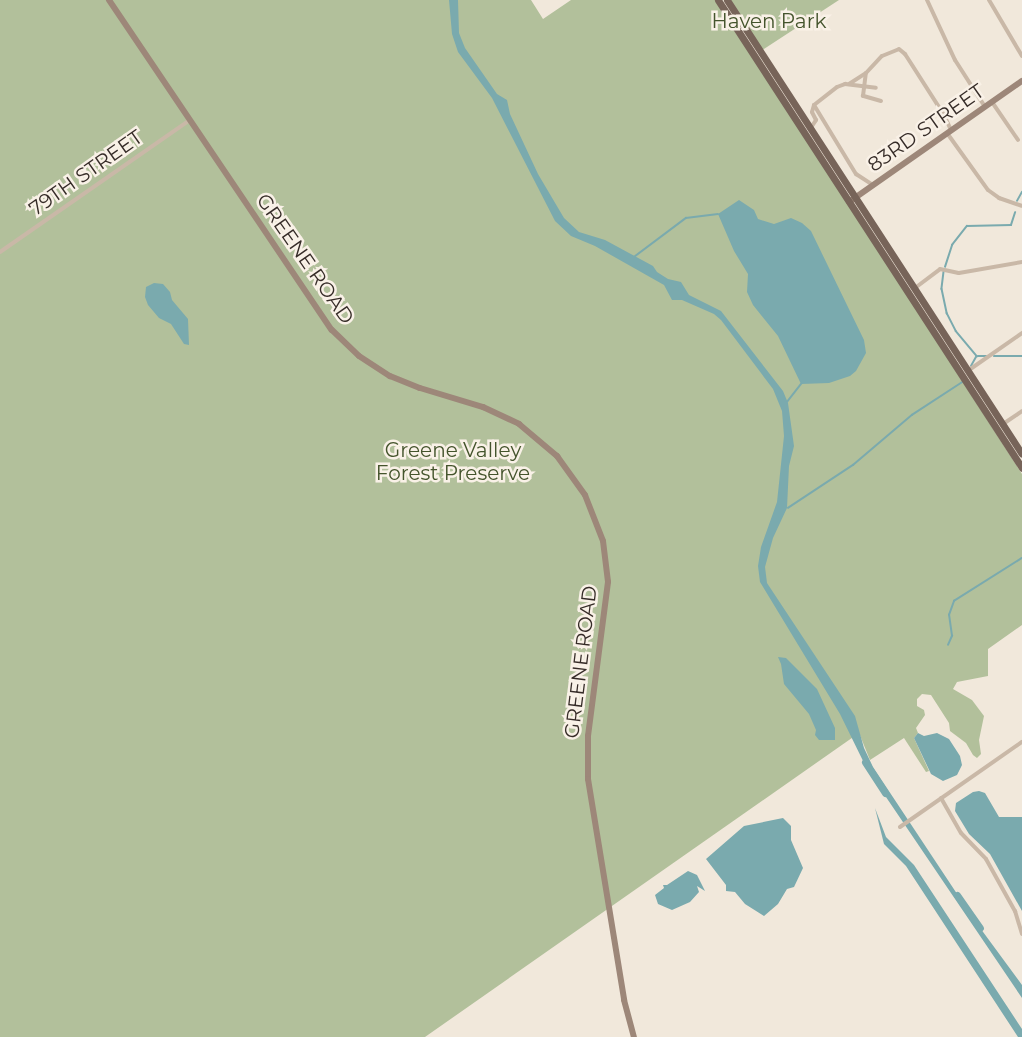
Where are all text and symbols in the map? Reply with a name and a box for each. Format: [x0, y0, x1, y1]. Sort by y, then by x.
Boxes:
park label: Haven Park [712, 9, 826, 33]
street label: 83RD STREET [863, 79, 989, 177]
street label: 79TH STREET [25, 125, 147, 221]
street label: GREENE ROAD [251, 189, 359, 329]
park label: Greene Valley Forest Preserve [376, 439, 530, 486]
street label: GREENE ROAD [560, 584, 602, 740]

